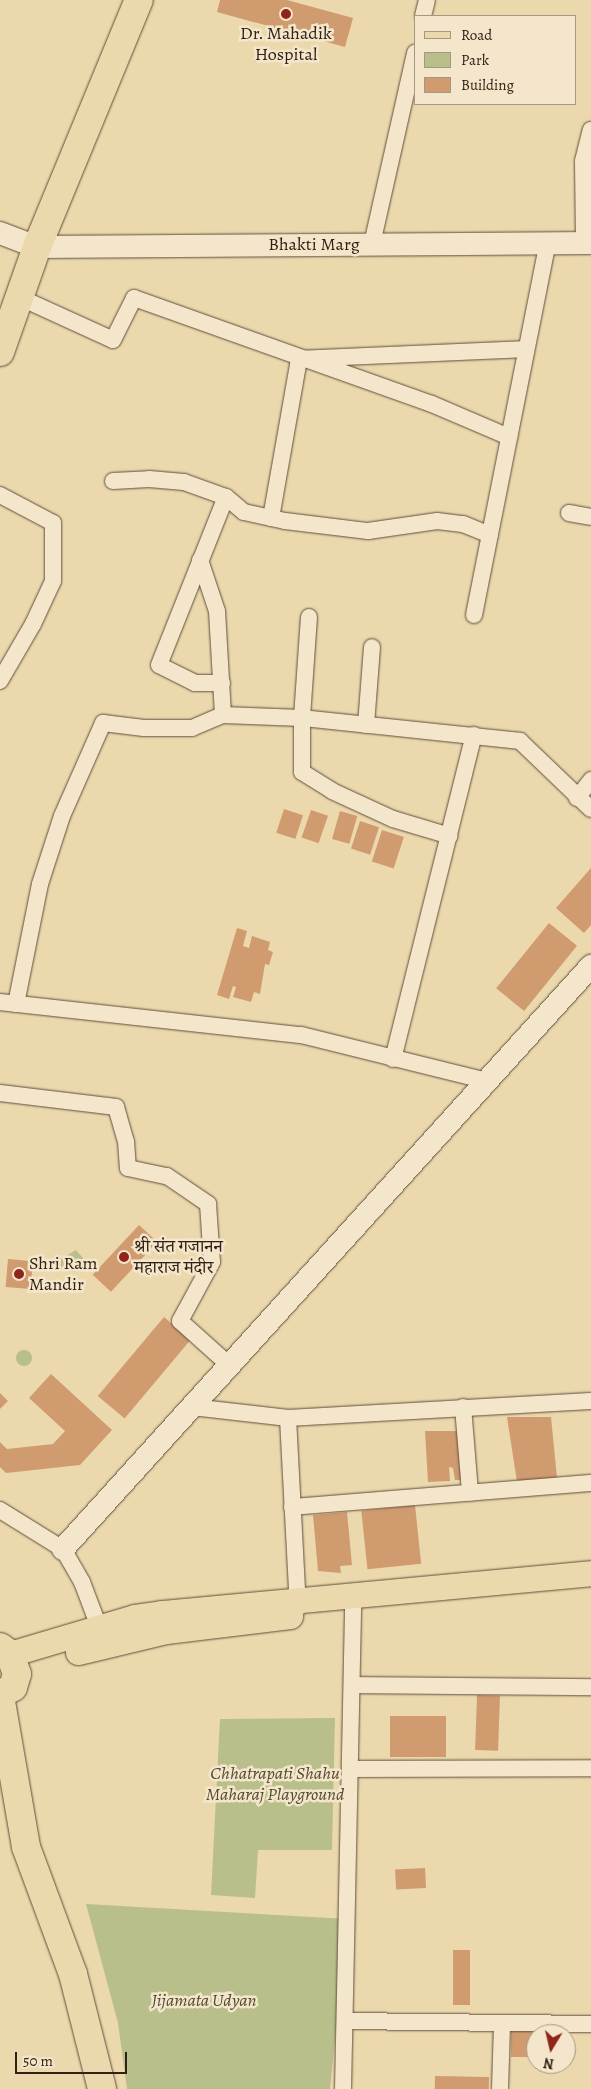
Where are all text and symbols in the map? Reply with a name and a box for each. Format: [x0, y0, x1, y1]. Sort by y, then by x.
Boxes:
marker: Dr. Mahadik Hospital [279, 7, 293, 21]
legend [414, 15, 576, 105]
place label: Dr. Mahadik Hospital [240, 23, 332, 66]
text: Road [461, 25, 492, 45]
text: Park [461, 50, 489, 70]
text: Building [461, 75, 514, 95]
street label: Bhakti Marg [268, 233, 360, 255]
place label: श्री संंत गजानन महाराज मंदीर [134, 1236, 223, 1278]
marker: श्री संंत गजानन महाराज मंदीर [118, 1251, 130, 1263]
place label: Shri Ram Mandir [29, 1253, 98, 1296]
marker: Shri Ram Mandir [13, 1268, 25, 1280]
park label: Chhatrapati Shahu Maharaj Playground [206, 1763, 344, 1806]
park label: Jijamata Udyan [152, 1989, 256, 2011]
north arrow [526, 2024, 576, 2074]
scale bar [18, 2042, 130, 2074]
text: 50 m [23, 2051, 53, 2071]
text: N [542, 2053, 555, 2074]

